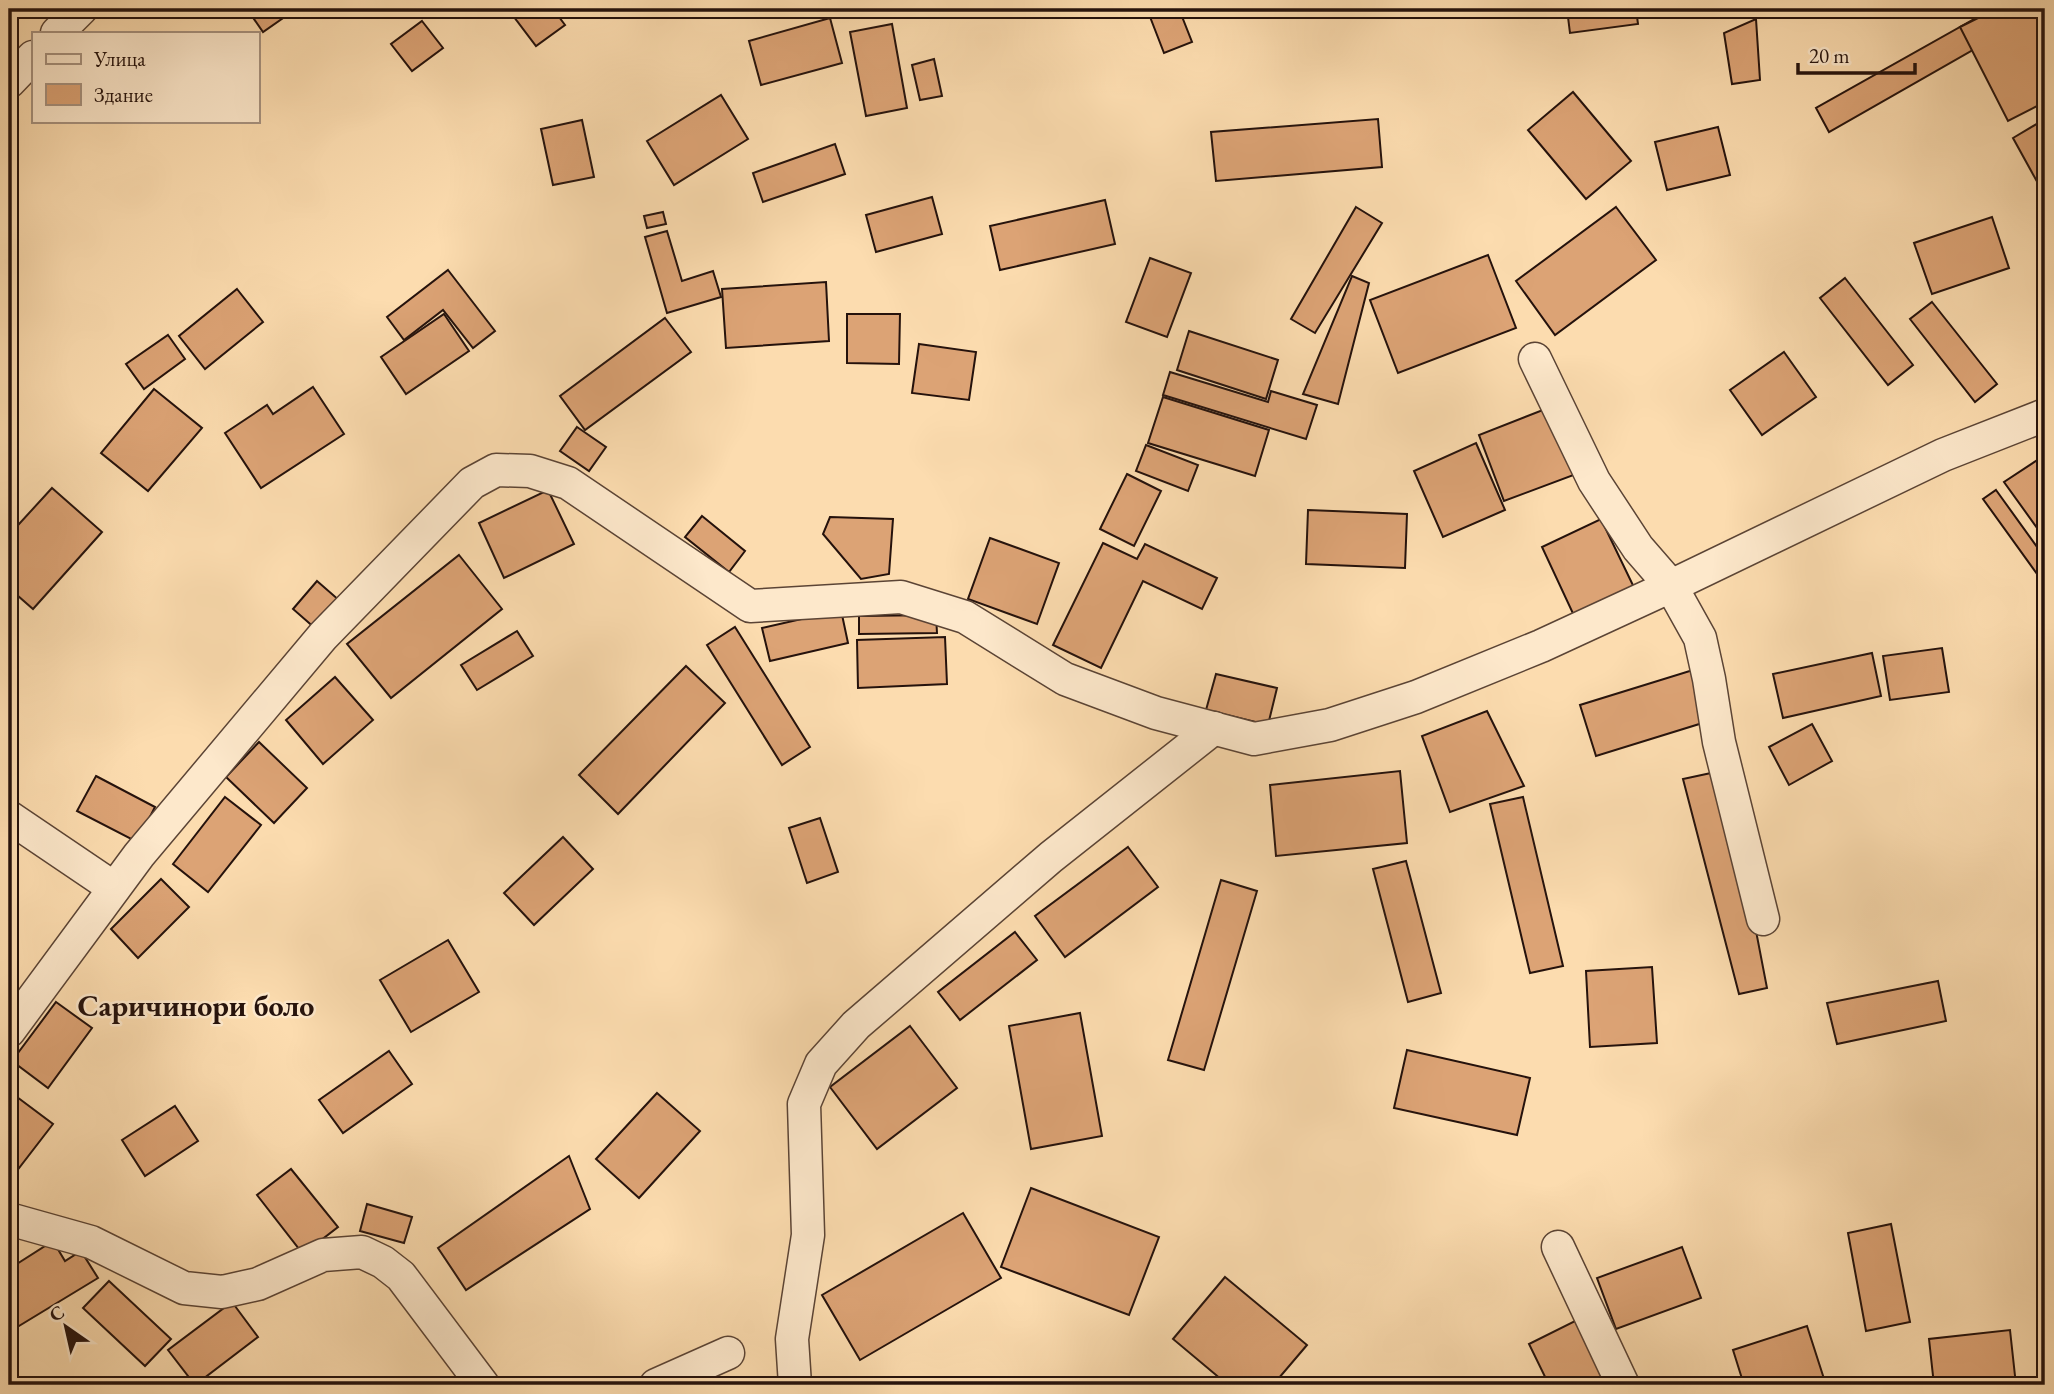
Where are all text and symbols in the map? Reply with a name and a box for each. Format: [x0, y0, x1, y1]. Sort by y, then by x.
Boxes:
legend [32, 32, 259, 122]
scale bar [1798, 32, 1916, 76]
text: 20 m [1809, 42, 1850, 69]
text: Улица [93, 45, 146, 72]
text: Здание [94, 81, 153, 108]
district label: Саричинори боло [78, 986, 314, 1025]
north arrow [32, 1292, 102, 1362]
text: С [44, 1299, 69, 1327]

